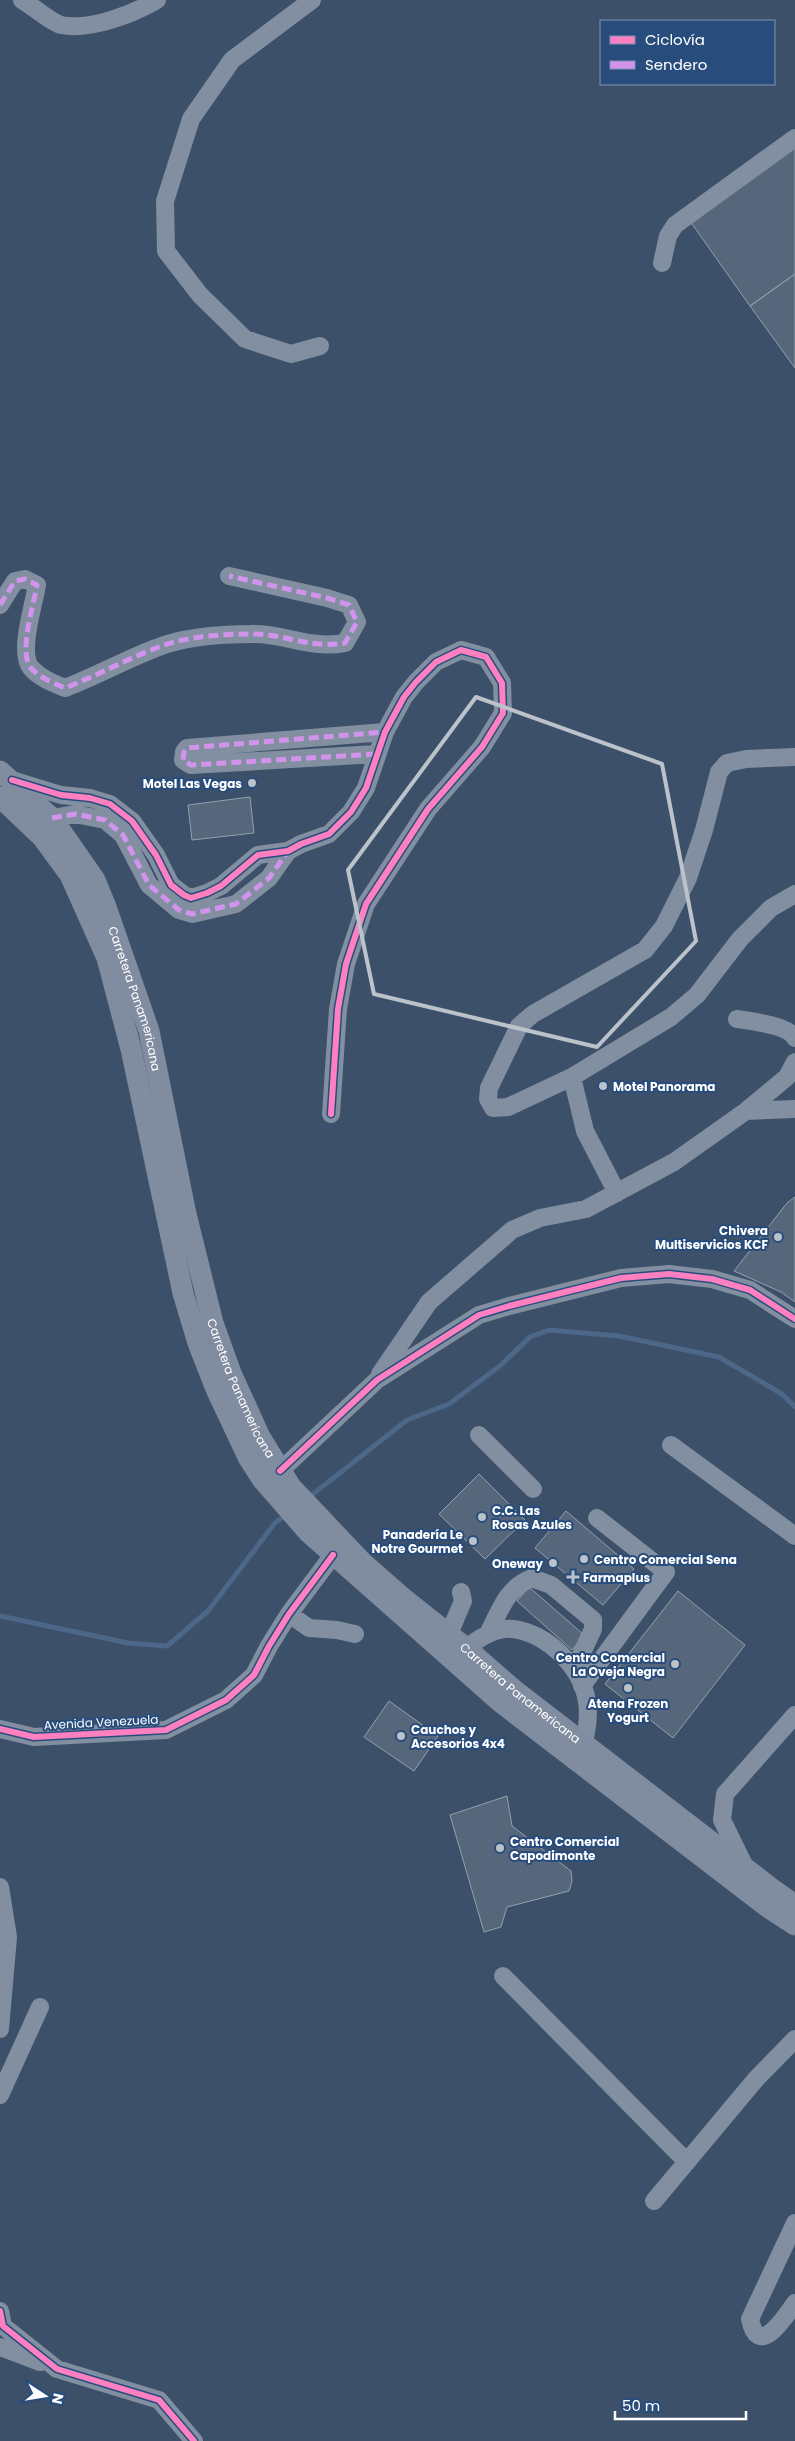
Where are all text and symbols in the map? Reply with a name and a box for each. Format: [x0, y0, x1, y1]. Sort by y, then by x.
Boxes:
legend [600, 20, 775, 85]
text: Ciclovía [645, 29, 705, 50]
text: Sendero [645, 54, 707, 75]
place label: Motel Las Vegas [143, 775, 242, 792]
marker: Motel Las Vegas [246, 777, 258, 789]
street label: Carretera Panamericana [105, 924, 165, 1072]
place label: Motel Panorama [613, 1078, 716, 1095]
marker: Motel Panorama [597, 1080, 609, 1092]
place label: Chivera Multiservicios KCF [655, 1222, 768, 1253]
marker: Chivera Multiservicios KCF [772, 1231, 784, 1243]
street label: Carretera Panamericana [204, 1316, 279, 1461]
place label: C.C. Las Rosas Azules [492, 1502, 572, 1533]
marker: C.C. Las Rosas Azules [476, 1511, 488, 1523]
place label: Panadería Le Notre Gourmet [371, 1526, 464, 1557]
marker: Panadería Le Notre Gourmet [467, 1535, 479, 1547]
place label: Centro Comercial Sena [594, 1551, 737, 1568]
marker: Centro Comercial Sena [578, 1553, 590, 1565]
place label: Oneway [492, 1555, 543, 1572]
marker: Oneway [547, 1557, 559, 1569]
place label: Farmaplus [583, 1569, 650, 1586]
marker: Farmaplus [567, 1571, 579, 1583]
street label: Carretera Panamericana [457, 1638, 584, 1747]
place label: Centro Comercial La Oveja Negra [556, 1649, 665, 1680]
marker: Centro Comercial La Oveja Negra [669, 1658, 681, 1670]
marker: Atena Frozen Yogurt [622, 1682, 634, 1694]
place label: Atena Frozen Yogurt [588, 1695, 668, 1726]
street label: Avenida Venezuela [43, 1711, 159, 1733]
place label: Cauchos y Accesorios 4x4 [411, 1721, 505, 1752]
marker: Cauchos y Accesorios 4x4 [395, 1730, 407, 1742]
place label: Centro Comercial Capodimonte [510, 1833, 619, 1864]
marker: Centro Comercial Capodimonte [494, 1842, 506, 1854]
north arrow [20, 2371, 70, 2421]
scale bar [615, 2388, 746, 2420]
text: N [47, 2391, 69, 2406]
text: 50 m [622, 2395, 660, 2416]

